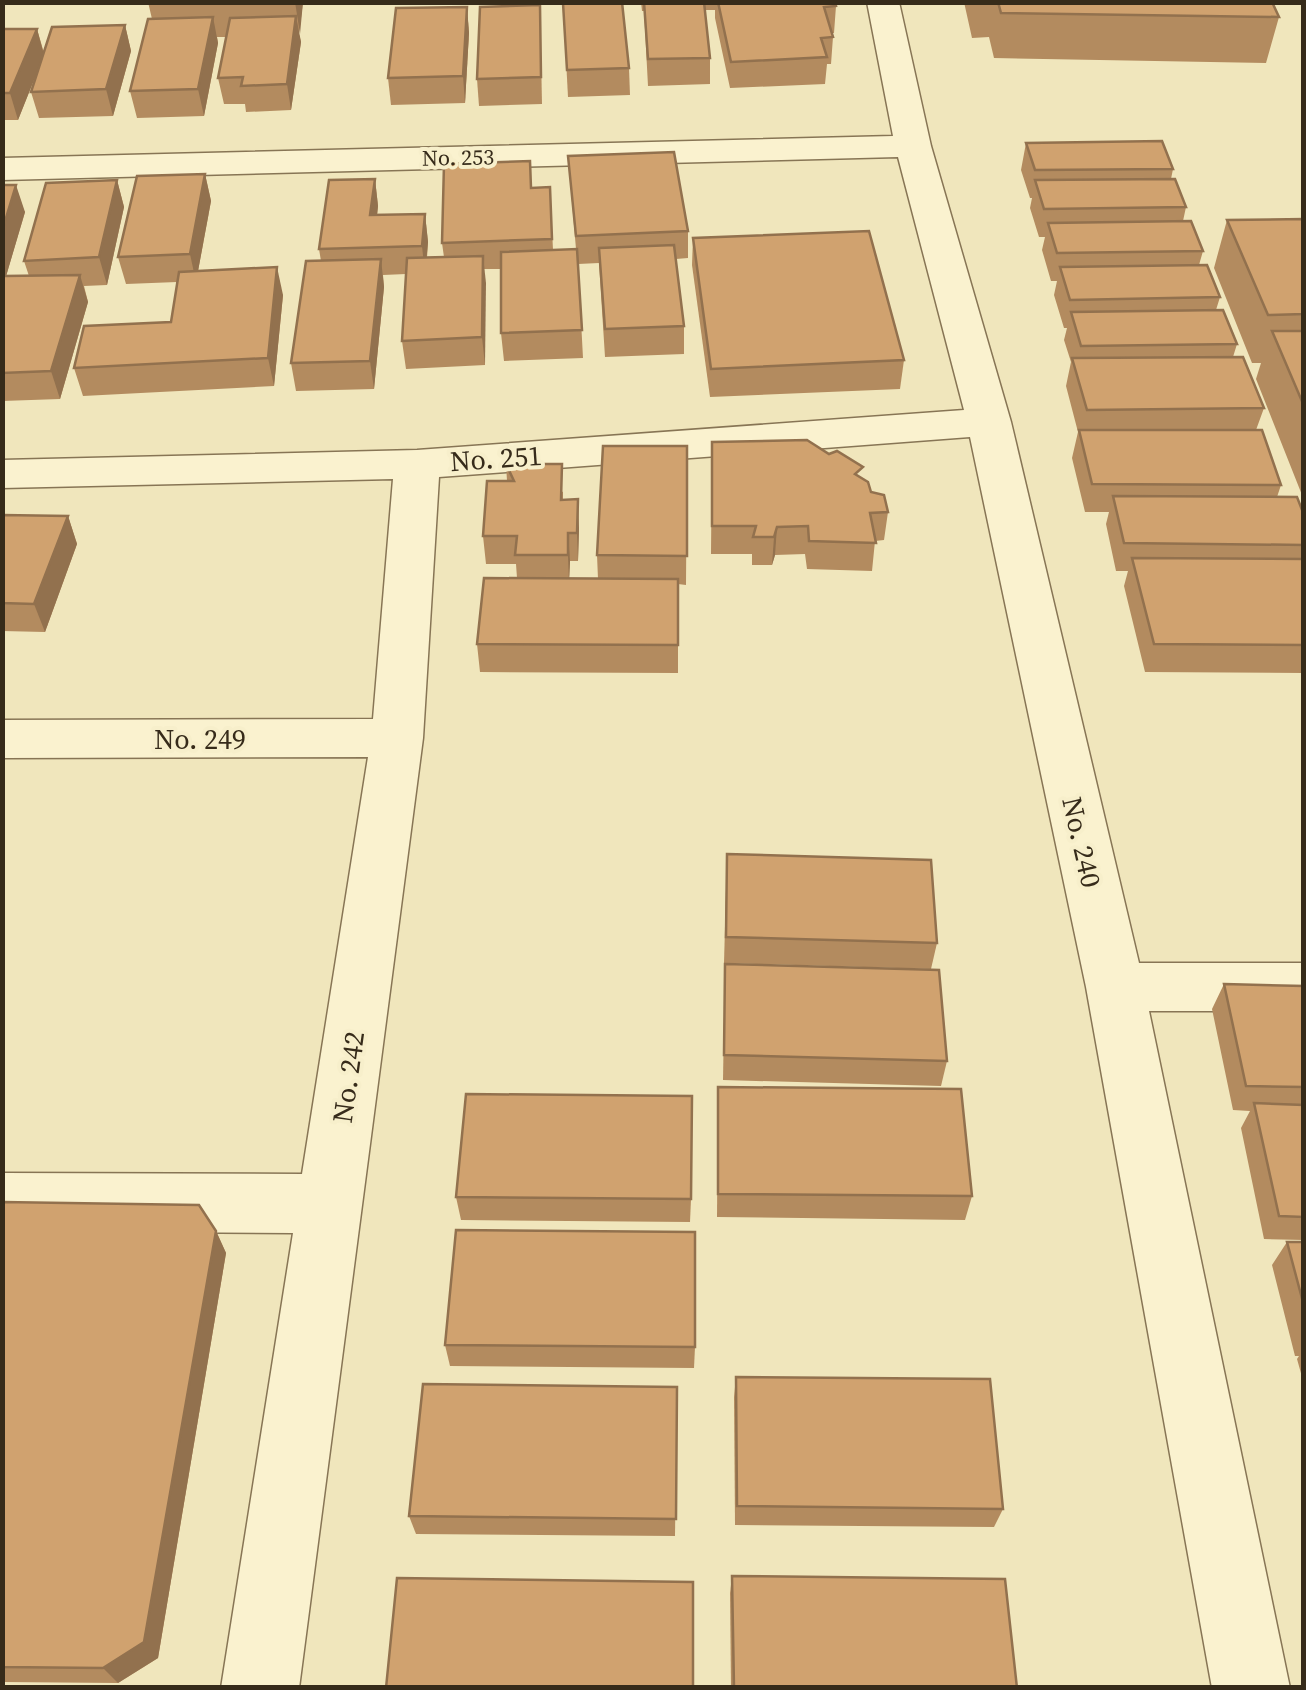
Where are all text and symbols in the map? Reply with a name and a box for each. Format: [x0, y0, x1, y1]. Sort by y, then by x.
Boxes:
street label: No. 253 [422, 141, 494, 173]
street label: No. 251 [449, 436, 543, 480]
street label: No. 249 [154, 720, 246, 758]
street label: No. 240 [1053, 793, 1111, 891]
street label: No. 242 [323, 1029, 373, 1125]

